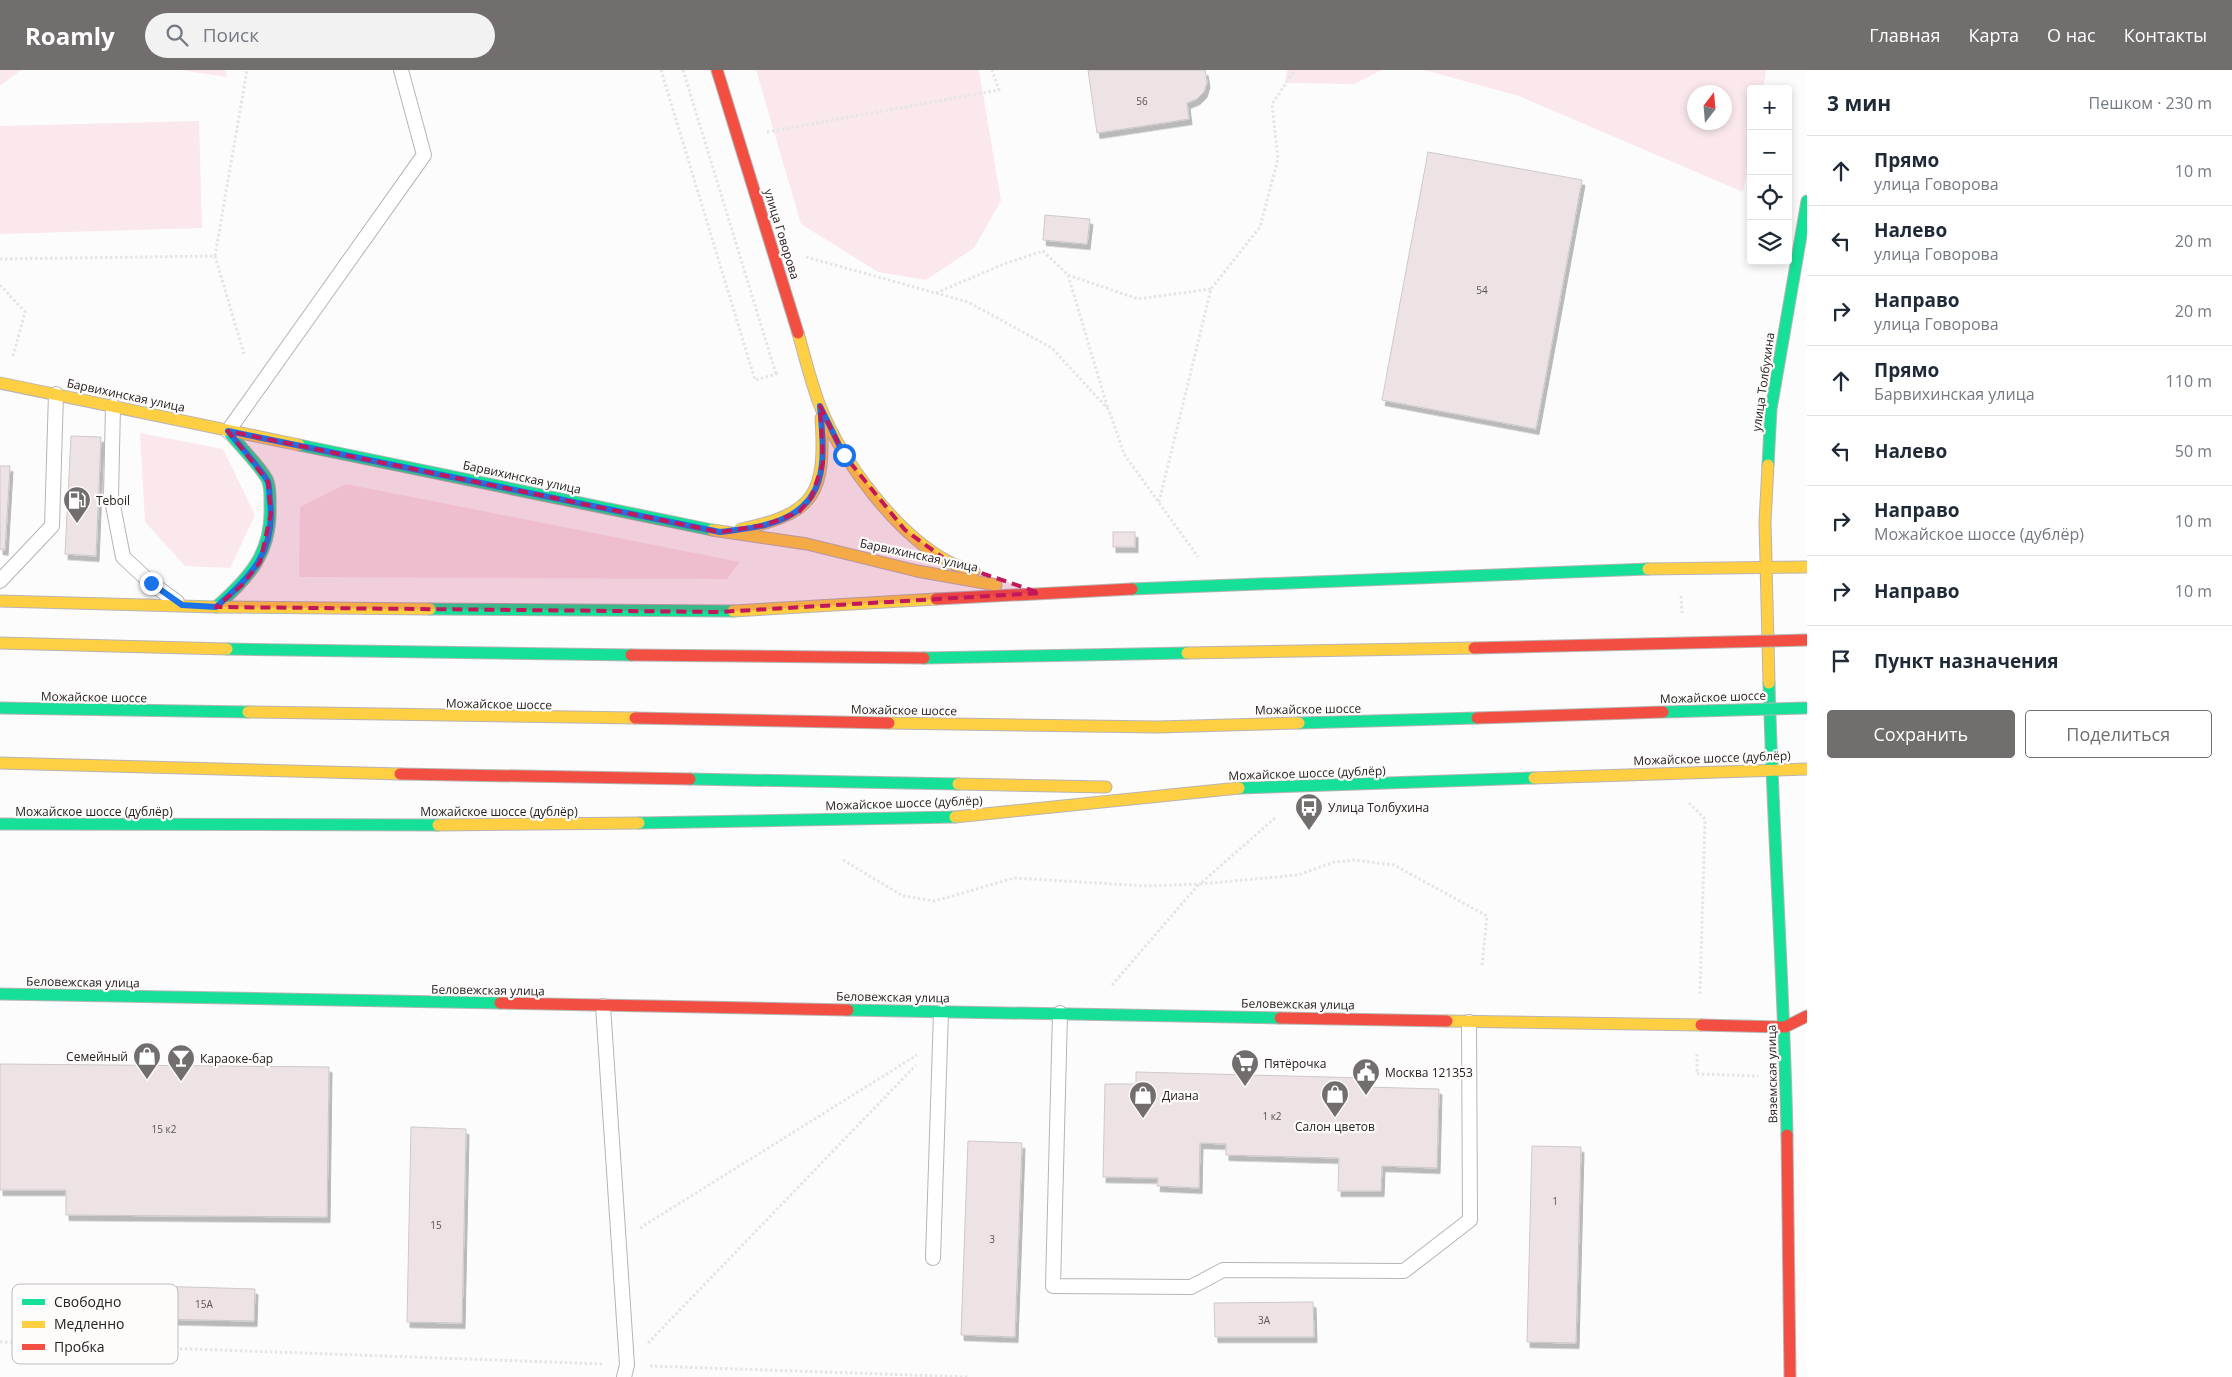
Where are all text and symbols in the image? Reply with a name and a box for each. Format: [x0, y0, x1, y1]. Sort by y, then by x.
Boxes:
search box [145, 13, 495, 58]
text: Roamly [25, 19, 115, 52]
icon: search [163, 21, 191, 49]
text: Поиск [203, 22, 259, 48]
text: Главная [1869, 23, 1941, 47]
text: Карта [1969, 23, 2019, 47]
text: О нас [2047, 23, 2096, 47]
text: Контакты [2124, 23, 2207, 47]
north arrow [1687, 85, 1732, 130]
map controls [1747, 85, 1792, 265]
button: + [1747, 85, 1792, 130]
text: 3 мин [1827, 89, 1891, 117]
text: Пешком · 230 m [2089, 92, 2212, 114]
house number: 56 [1136, 94, 1148, 108]
button: − [1747, 130, 1792, 175]
text: Прямо [1874, 147, 1939, 173]
icon: ahead [1827, 157, 1855, 185]
text: 10 m [2175, 160, 2212, 182]
text: улица Говорова [1874, 173, 1999, 195]
button: locate [1747, 175, 1792, 220]
street label: улица Говорова [760, 187, 804, 281]
text: Налево [1874, 217, 1947, 243]
button: layers [1747, 220, 1792, 265]
icon: left [1827, 227, 1855, 255]
text: 20 m [2175, 230, 2212, 252]
text: улица Говорова [1874, 243, 1999, 265]
house number: 54 [1476, 283, 1488, 297]
text: Направо [1874, 287, 1960, 313]
icon: right [1827, 297, 1855, 325]
text: 20 m [2175, 300, 2212, 322]
text: улица Говорова [1874, 313, 1999, 335]
street label: улица Толбухина [1748, 331, 1778, 433]
text: Прямо [1874, 357, 1939, 383]
icon: ahead [1827, 367, 1855, 395]
text: 110 m [2166, 370, 2212, 392]
street label: Барвихинская улица [65, 374, 187, 416]
text: Барвихинская улица [1874, 383, 2035, 405]
icon: left [1827, 437, 1855, 465]
text: Налево [1874, 438, 1947, 464]
text: 50 m [2175, 440, 2212, 462]
route start [833, 444, 856, 467]
street label: Барвихинская улица [461, 456, 583, 498]
fuel station icon: Teboil [62, 485, 92, 524]
place label: Teboil [96, 492, 130, 509]
text: Направо [1874, 497, 1960, 523]
icon: right [1827, 507, 1855, 535]
text: 10 m [2175, 510, 2212, 532]
text: Можайское шоссе (дублёр) [1874, 523, 2084, 545]
street label: Барвихинская улица [858, 534, 980, 576]
route end [140, 572, 163, 595]
icon: right [1827, 577, 1855, 605]
text: Направо [1874, 578, 1960, 604]
text: 10 m [2175, 580, 2212, 602]
icon: arrive [1827, 647, 1855, 675]
text: Пункт назначения [1874, 648, 2059, 674]
street label: Можайское шоссе [1660, 687, 1767, 707]
street label: Можайское шоссе [41, 688, 148, 706]
street label: Можайское шоссе [446, 695, 553, 713]
street label: Можайское шоссе [1255, 700, 1362, 718]
street label: Можайское шоссе [851, 701, 958, 719]
button: Сохранить [1827, 710, 2015, 758]
button: Поделиться [2025, 710, 2212, 758]
street label: Можайское шоссе (дублёр) [1633, 747, 1791, 769]
street label: Можайское шоссе (дублёр) [1228, 762, 1386, 784]
street label: Можайское шоссе (дублёр) [825, 792, 983, 814]
bus stop icon: Улица Толбухина [1294, 792, 1324, 831]
place label: Улица Толбухина [1328, 799, 1429, 816]
street label: Можайское шоссе (дублёр) [15, 803, 173, 820]
street label: Можайское шоссе (дублёр) [420, 803, 578, 820]
street label: Беловежская улица [26, 973, 140, 991]
street label: Беловежская улица [431, 981, 545, 999]
street label: Беловежская улица [836, 988, 950, 1006]
street label: Беловежская улица [1241, 995, 1355, 1013]
street label: Вяземская улица [1763, 1024, 1781, 1124]
shop icon: Семейный [132, 1041, 162, 1080]
bar icon: Караоке-бар [166, 1043, 196, 1082]
place label: Семейный [66, 1048, 128, 1065]
supermarket icon: Пятёрочка [1230, 1048, 1260, 1087]
place label: Караоке-бар [200, 1050, 273, 1067]
place label: Пятёрочка [1264, 1055, 1326, 1072]
public building icon: Москва 121353 [1351, 1057, 1381, 1096]
place label: Москва 121353 [1385, 1064, 1473, 1081]
shop icon: Салон цветов [1320, 1079, 1350, 1118]
shop icon: Диана [1128, 1080, 1158, 1119]
place label: Диана [1162, 1087, 1199, 1104]
house number: 1 к2 [1262, 1109, 1282, 1123]
place label: Салон цветов [1295, 1118, 1375, 1135]
house number: 15 к2 [152, 1122, 177, 1136]
house number: 1 [1552, 1194, 1558, 1208]
house number: 15 [430, 1218, 442, 1232]
house number: 3 [989, 1232, 995, 1246]
legend [12, 1284, 178, 1364]
text: Свободно [54, 1292, 121, 1311]
house number: 15А [195, 1297, 214, 1311]
house number: 3А [1258, 1313, 1271, 1327]
text: Медленно [54, 1314, 125, 1333]
text: Пробка [54, 1337, 105, 1356]

